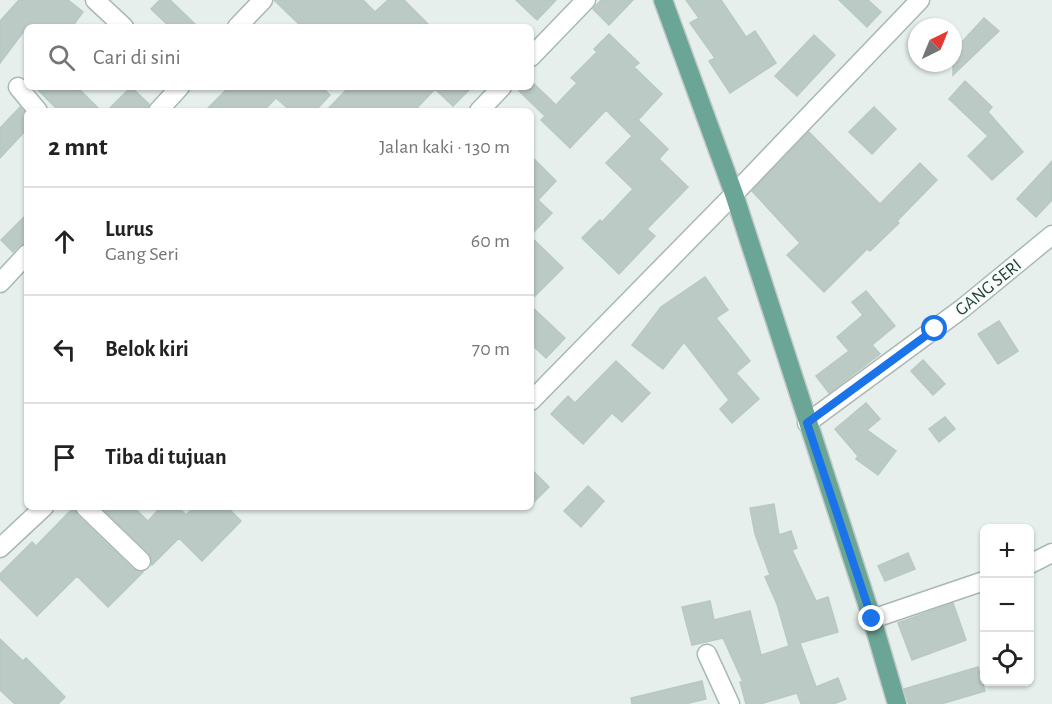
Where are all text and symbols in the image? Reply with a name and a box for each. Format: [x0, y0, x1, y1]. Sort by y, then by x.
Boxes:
north arrow [908, 18, 962, 72]
search box [24, 24, 534, 90]
icon: search [45, 41, 78, 74]
text: Cari di sini [93, 46, 181, 68]
text: 2 mnt [48, 134, 108, 160]
text: Jalan kaki · 130 m [379, 137, 510, 157]
text: Lurus [105, 218, 154, 240]
icon: ahead [48, 225, 81, 258]
text: 60 m [471, 231, 510, 251]
text: Gang Seri [105, 244, 179, 264]
street label: GANG SERI [952, 256, 1025, 320]
route start [921, 315, 947, 341]
icon: left [48, 333, 81, 366]
text: Belok kiri [105, 338, 189, 360]
text: 70 m [472, 339, 510, 359]
icon: arrive [48, 441, 81, 474]
text: Tiba di tujuan [105, 446, 227, 468]
map controls [980, 524, 1034, 686]
button: + [980, 524, 1034, 578]
button: − [980, 578, 1034, 632]
route end [858, 605, 884, 631]
button: locate [980, 632, 1034, 686]

